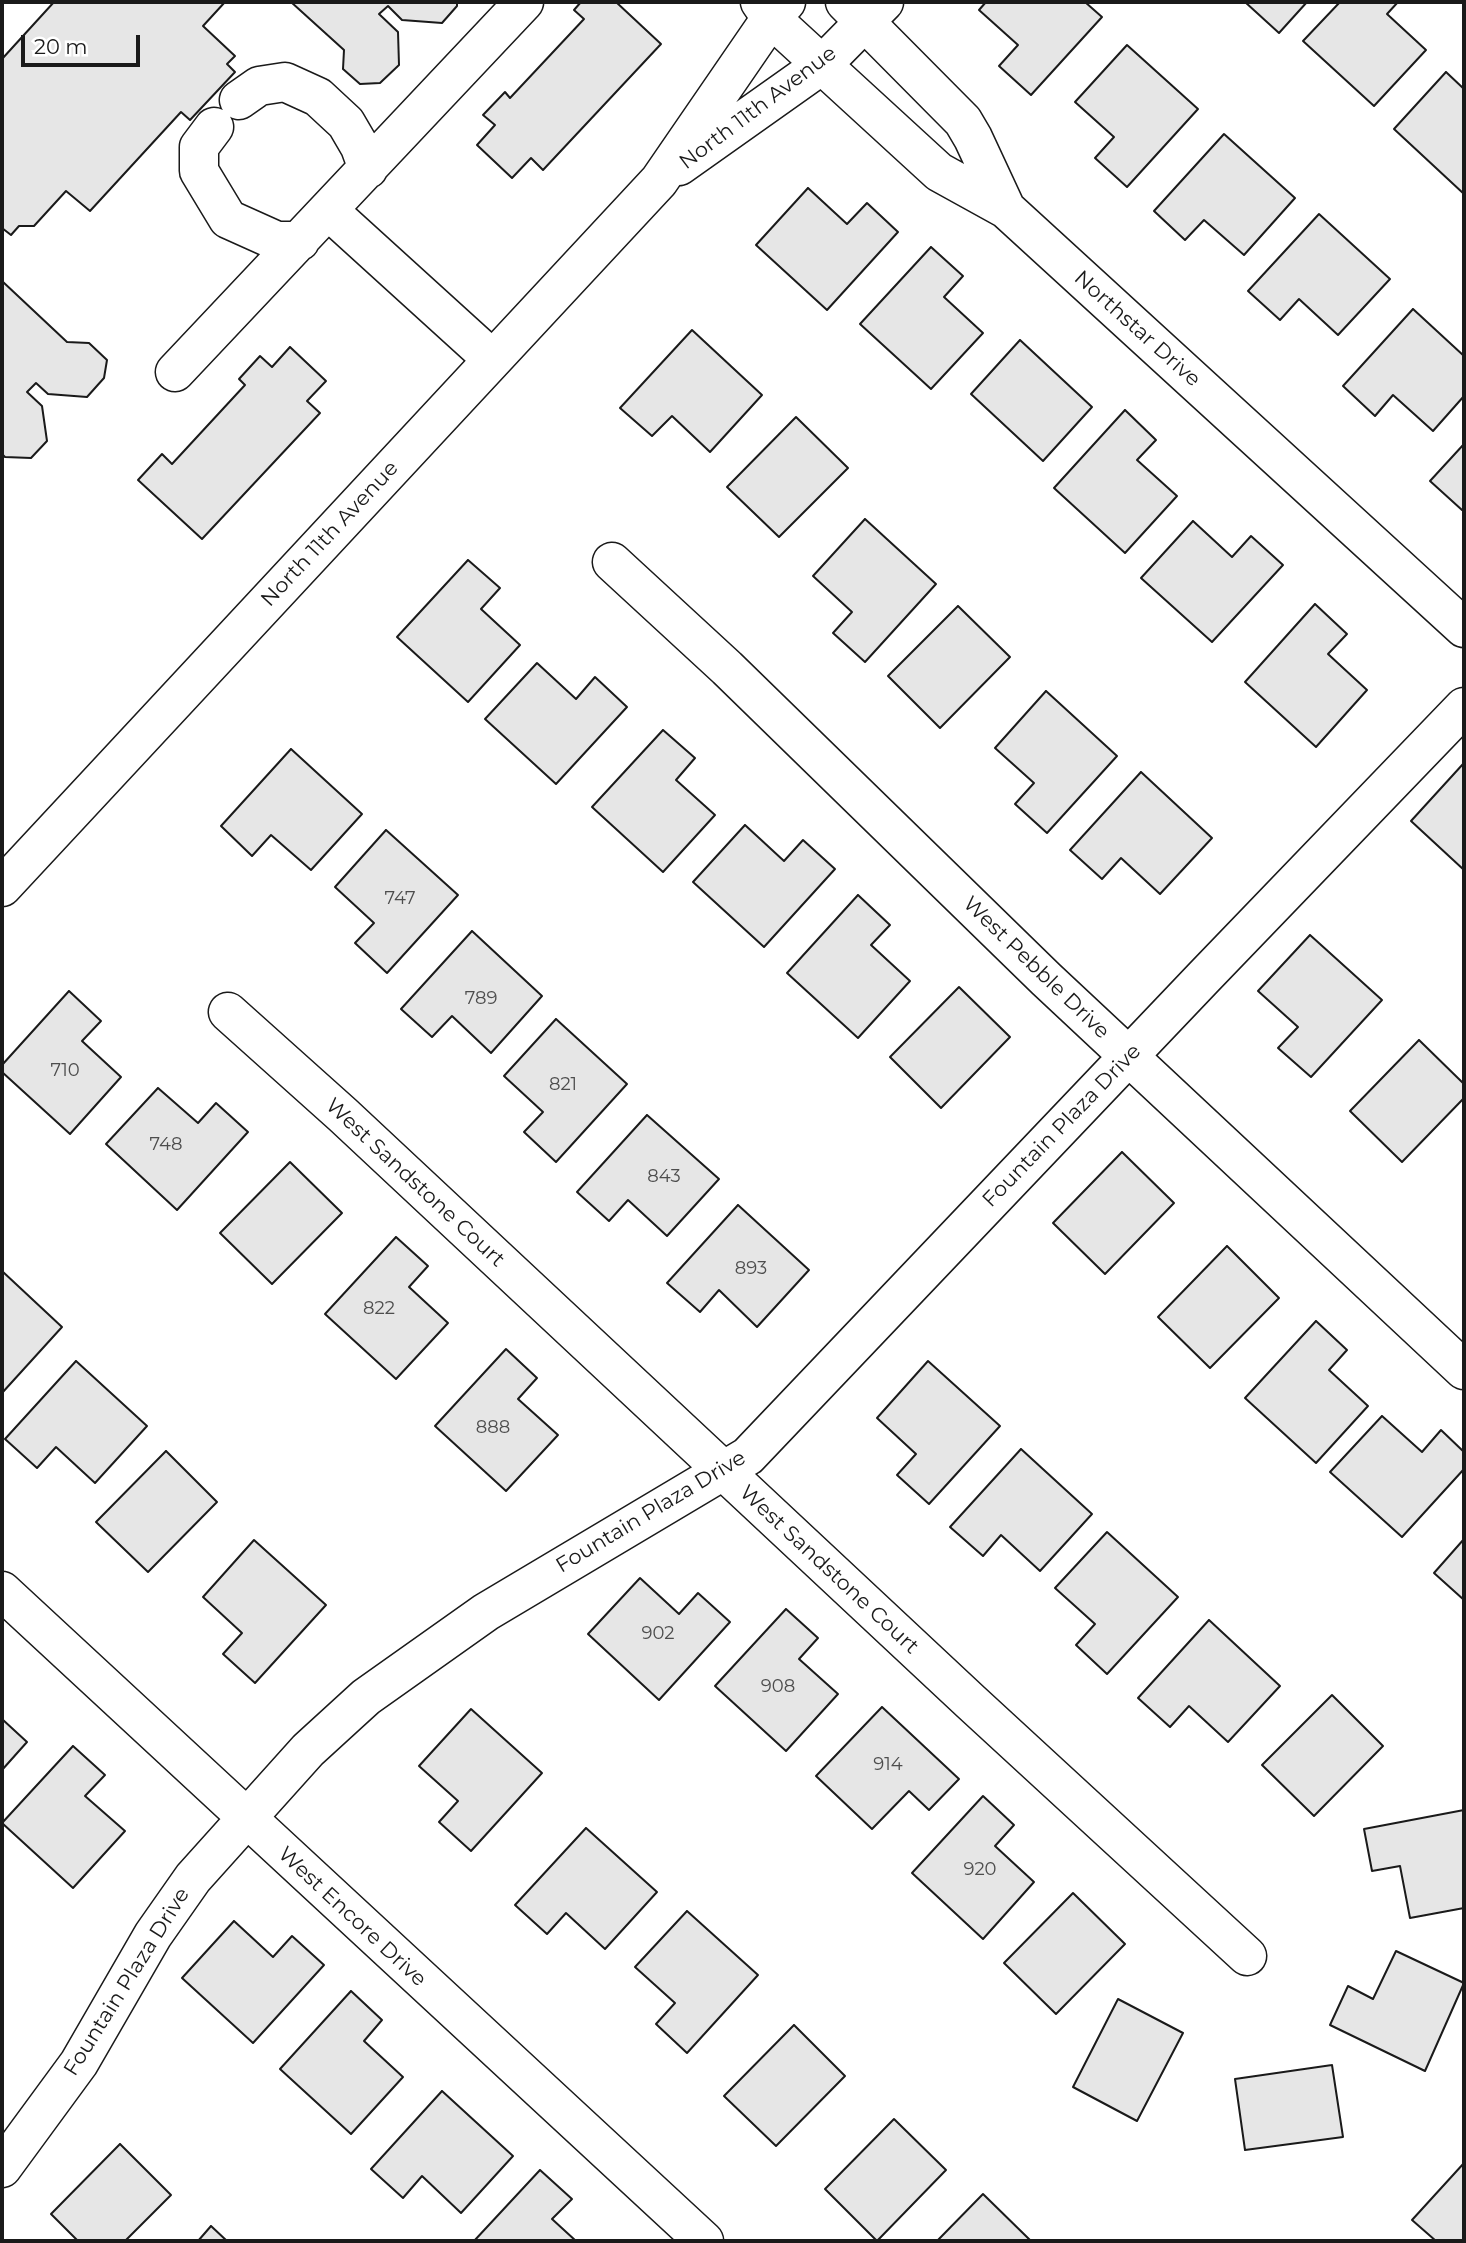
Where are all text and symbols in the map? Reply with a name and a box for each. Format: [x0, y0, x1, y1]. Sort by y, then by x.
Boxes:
scale bar [24, 21, 144, 65]
text: 20 m [34, 34, 88, 59]
street label: North 11th Avenue [675, 41, 841, 175]
street label: Northstar Drive [1069, 266, 1205, 392]
street label: North 11th Avenue [256, 456, 404, 612]
house number: 747 [384, 888, 416, 910]
street label: West Pebble Drive [957, 892, 1115, 1044]
house number: 789 [465, 988, 497, 1010]
street label: Fountain Plaza Drive [978, 1039, 1146, 1213]
house number: 710 [50, 1060, 80, 1082]
house number: 821 [549, 1074, 577, 1096]
street label: West Sandstone Court [320, 1093, 510, 1273]
house number: 748 [150, 1134, 182, 1156]
house number: 843 [647, 1166, 681, 1188]
house number: 893 [735, 1258, 767, 1280]
house number: 822 [363, 1298, 395, 1320]
house number: 888 [476, 1417, 510, 1439]
street label: Fountain Plaza Drive [552, 1445, 750, 1579]
street label: West Sandstone Court [734, 1480, 924, 1660]
house number: 902 [641, 1623, 675, 1645]
house number: 908 [761, 1676, 795, 1698]
house number: 914 [873, 1754, 903, 1776]
street label: West Encore Drive [273, 1842, 431, 1992]
house number: 920 [963, 1859, 997, 1881]
street label: Fountain Plaza Drive [59, 1883, 195, 2081]

